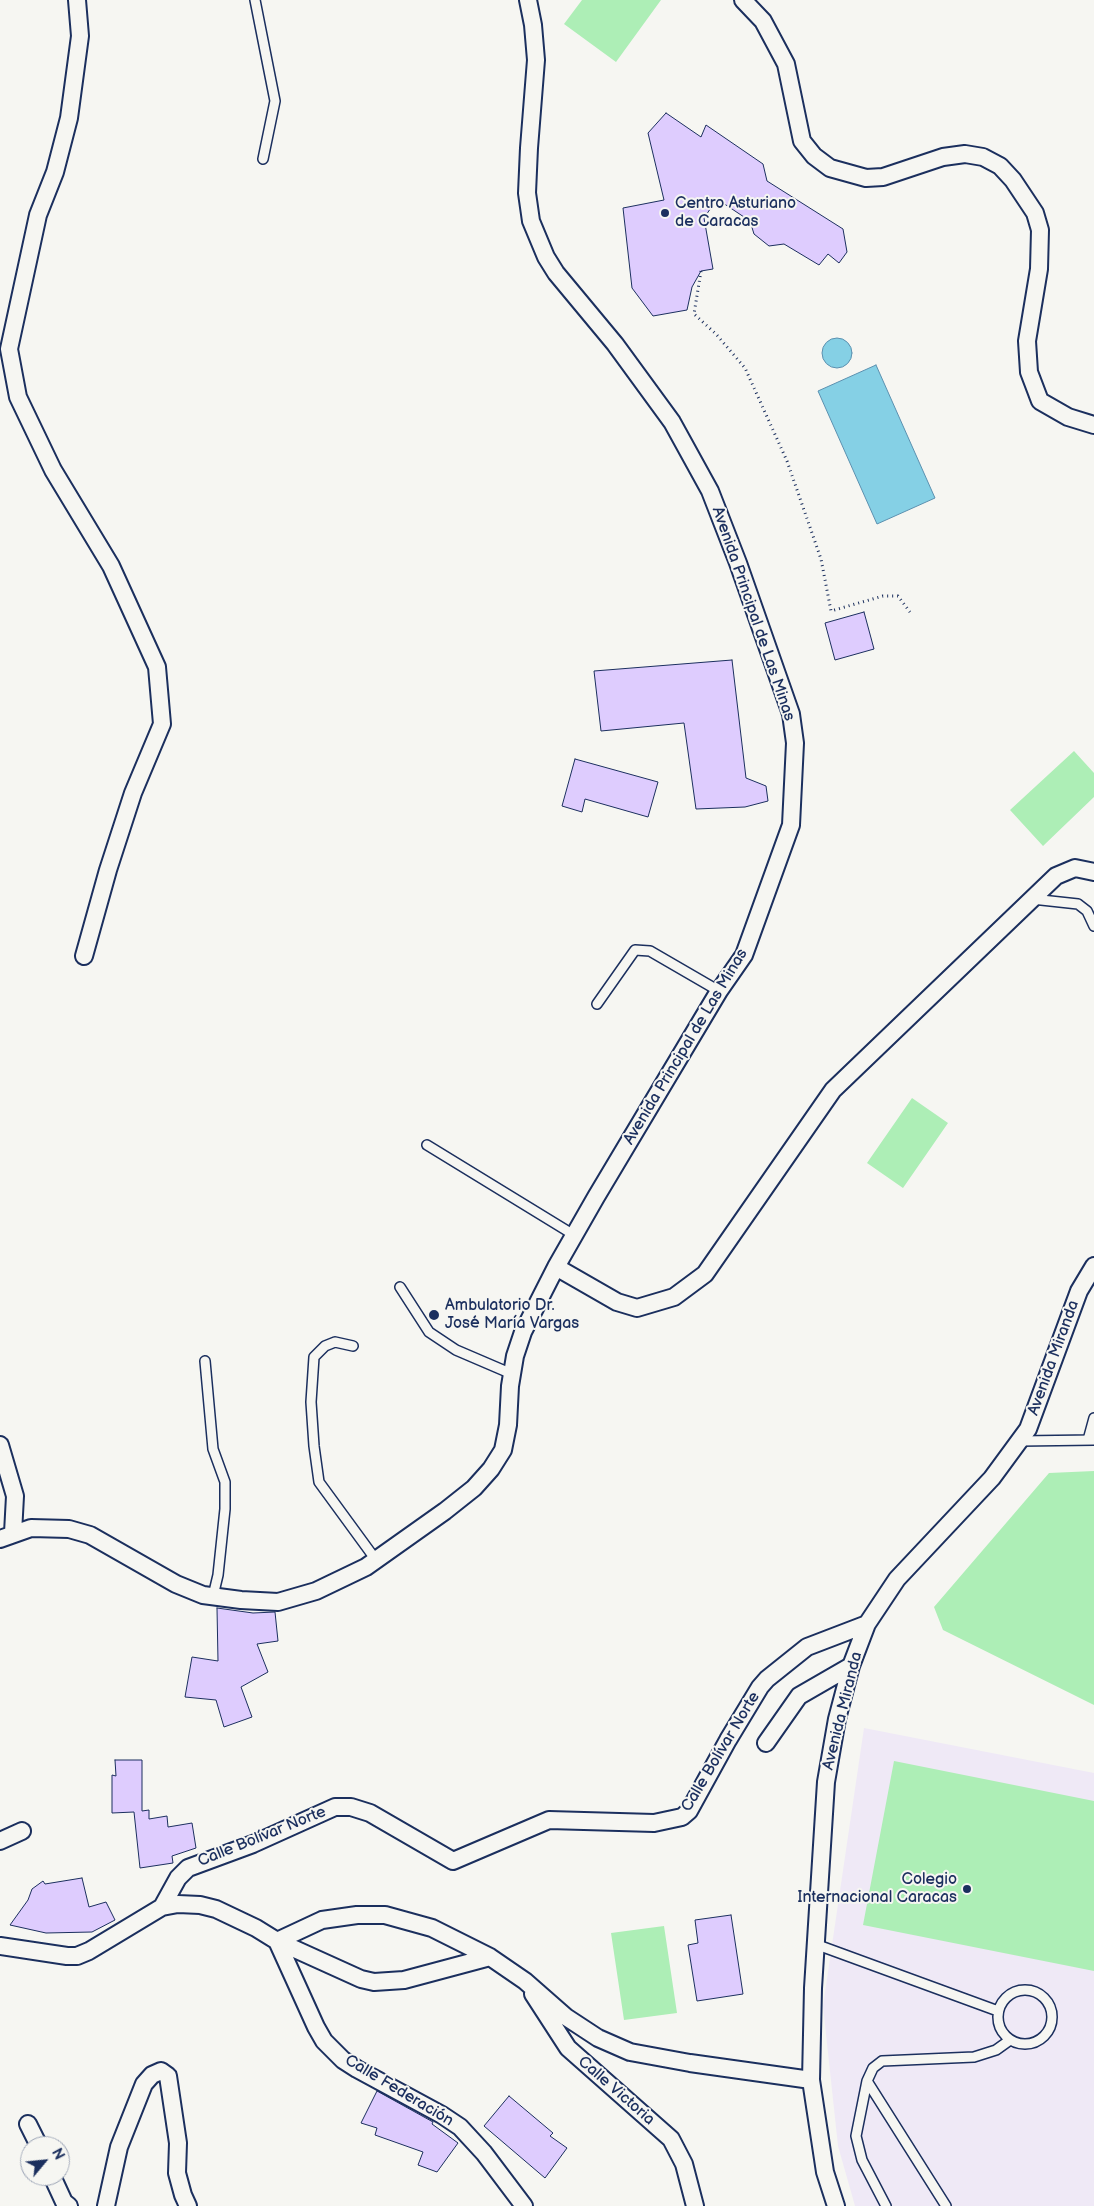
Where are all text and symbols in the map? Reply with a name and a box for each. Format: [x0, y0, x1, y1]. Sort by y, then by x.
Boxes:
place label: Centro Asturiano de Caracas [675, 194, 796, 232]
marker: Centro Asturiano de Caracas [659, 207, 671, 219]
street label: Avenida Principal de Las Minas [707, 504, 799, 724]
street label: Avenida Principal de Las Minas [620, 945, 752, 1149]
place label: Ambulatorio Dr. José María Vargas [445, 1296, 579, 1334]
street label: Avenida Miranda [1024, 1298, 1084, 1418]
marker: Ambulatorio Dr. José María Vargas [427, 1308, 441, 1322]
street label: Avenida Miranda [819, 1650, 867, 1772]
street label: Calle Bolívar Norte [678, 1689, 764, 1815]
street label: Calle Bolívar Norte [195, 1803, 329, 1871]
place label: Colegio Internacional Caracas [797, 1870, 957, 1908]
marker: Colegio Internacional Caracas [961, 1883, 973, 1895]
street label: Calle Federación [341, 2051, 457, 2131]
street label: Calle Victoria [574, 2052, 658, 2130]
north arrow [20, 2136, 70, 2186]
text: N [48, 2146, 68, 2163]

